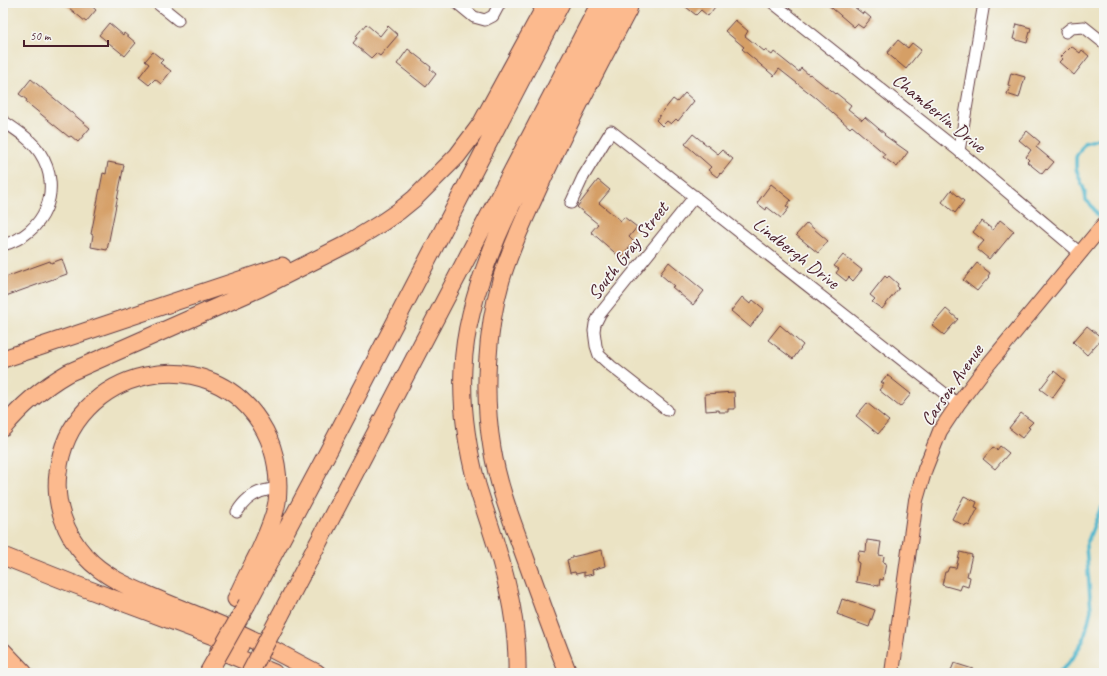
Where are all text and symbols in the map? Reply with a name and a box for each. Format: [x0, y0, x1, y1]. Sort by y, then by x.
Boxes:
scale bar [24, 22, 108, 48]
text: 50 m [30, 28, 52, 44]
street label: Chamberlin Drive [888, 68, 992, 159]
street label: South Gray Street [582, 196, 675, 305]
street label: Lindbergh Drive [748, 212, 845, 295]
street label: Carson Avenue [915, 338, 990, 430]

